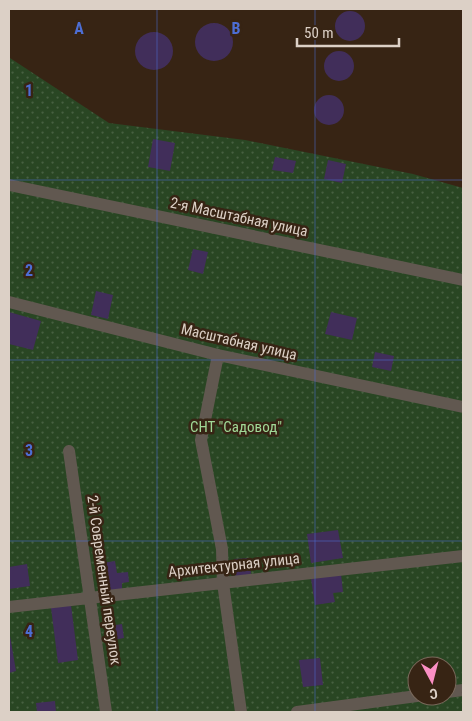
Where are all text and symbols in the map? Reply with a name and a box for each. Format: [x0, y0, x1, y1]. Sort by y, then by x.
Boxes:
scale bar [297, 15, 400, 47]
text: A [74, 19, 84, 38]
text: B [232, 19, 241, 38]
text: 50 m [304, 24, 334, 42]
text: 1 [25, 81, 33, 100]
street label: 2-я Масштабная улица [169, 194, 309, 240]
text: 2 [25, 261, 33, 280]
street label: Масштабная улица [179, 320, 299, 364]
park label: СНТ "Садовод" [190, 418, 282, 436]
text: 3 [25, 441, 33, 460]
street label: 2-й Современный переулок [83, 494, 125, 666]
street label: Архитектурная улица [167, 549, 301, 581]
text: 4 [25, 622, 33, 641]
north arrow [407, 656, 457, 706]
text: С [429, 685, 439, 702]

